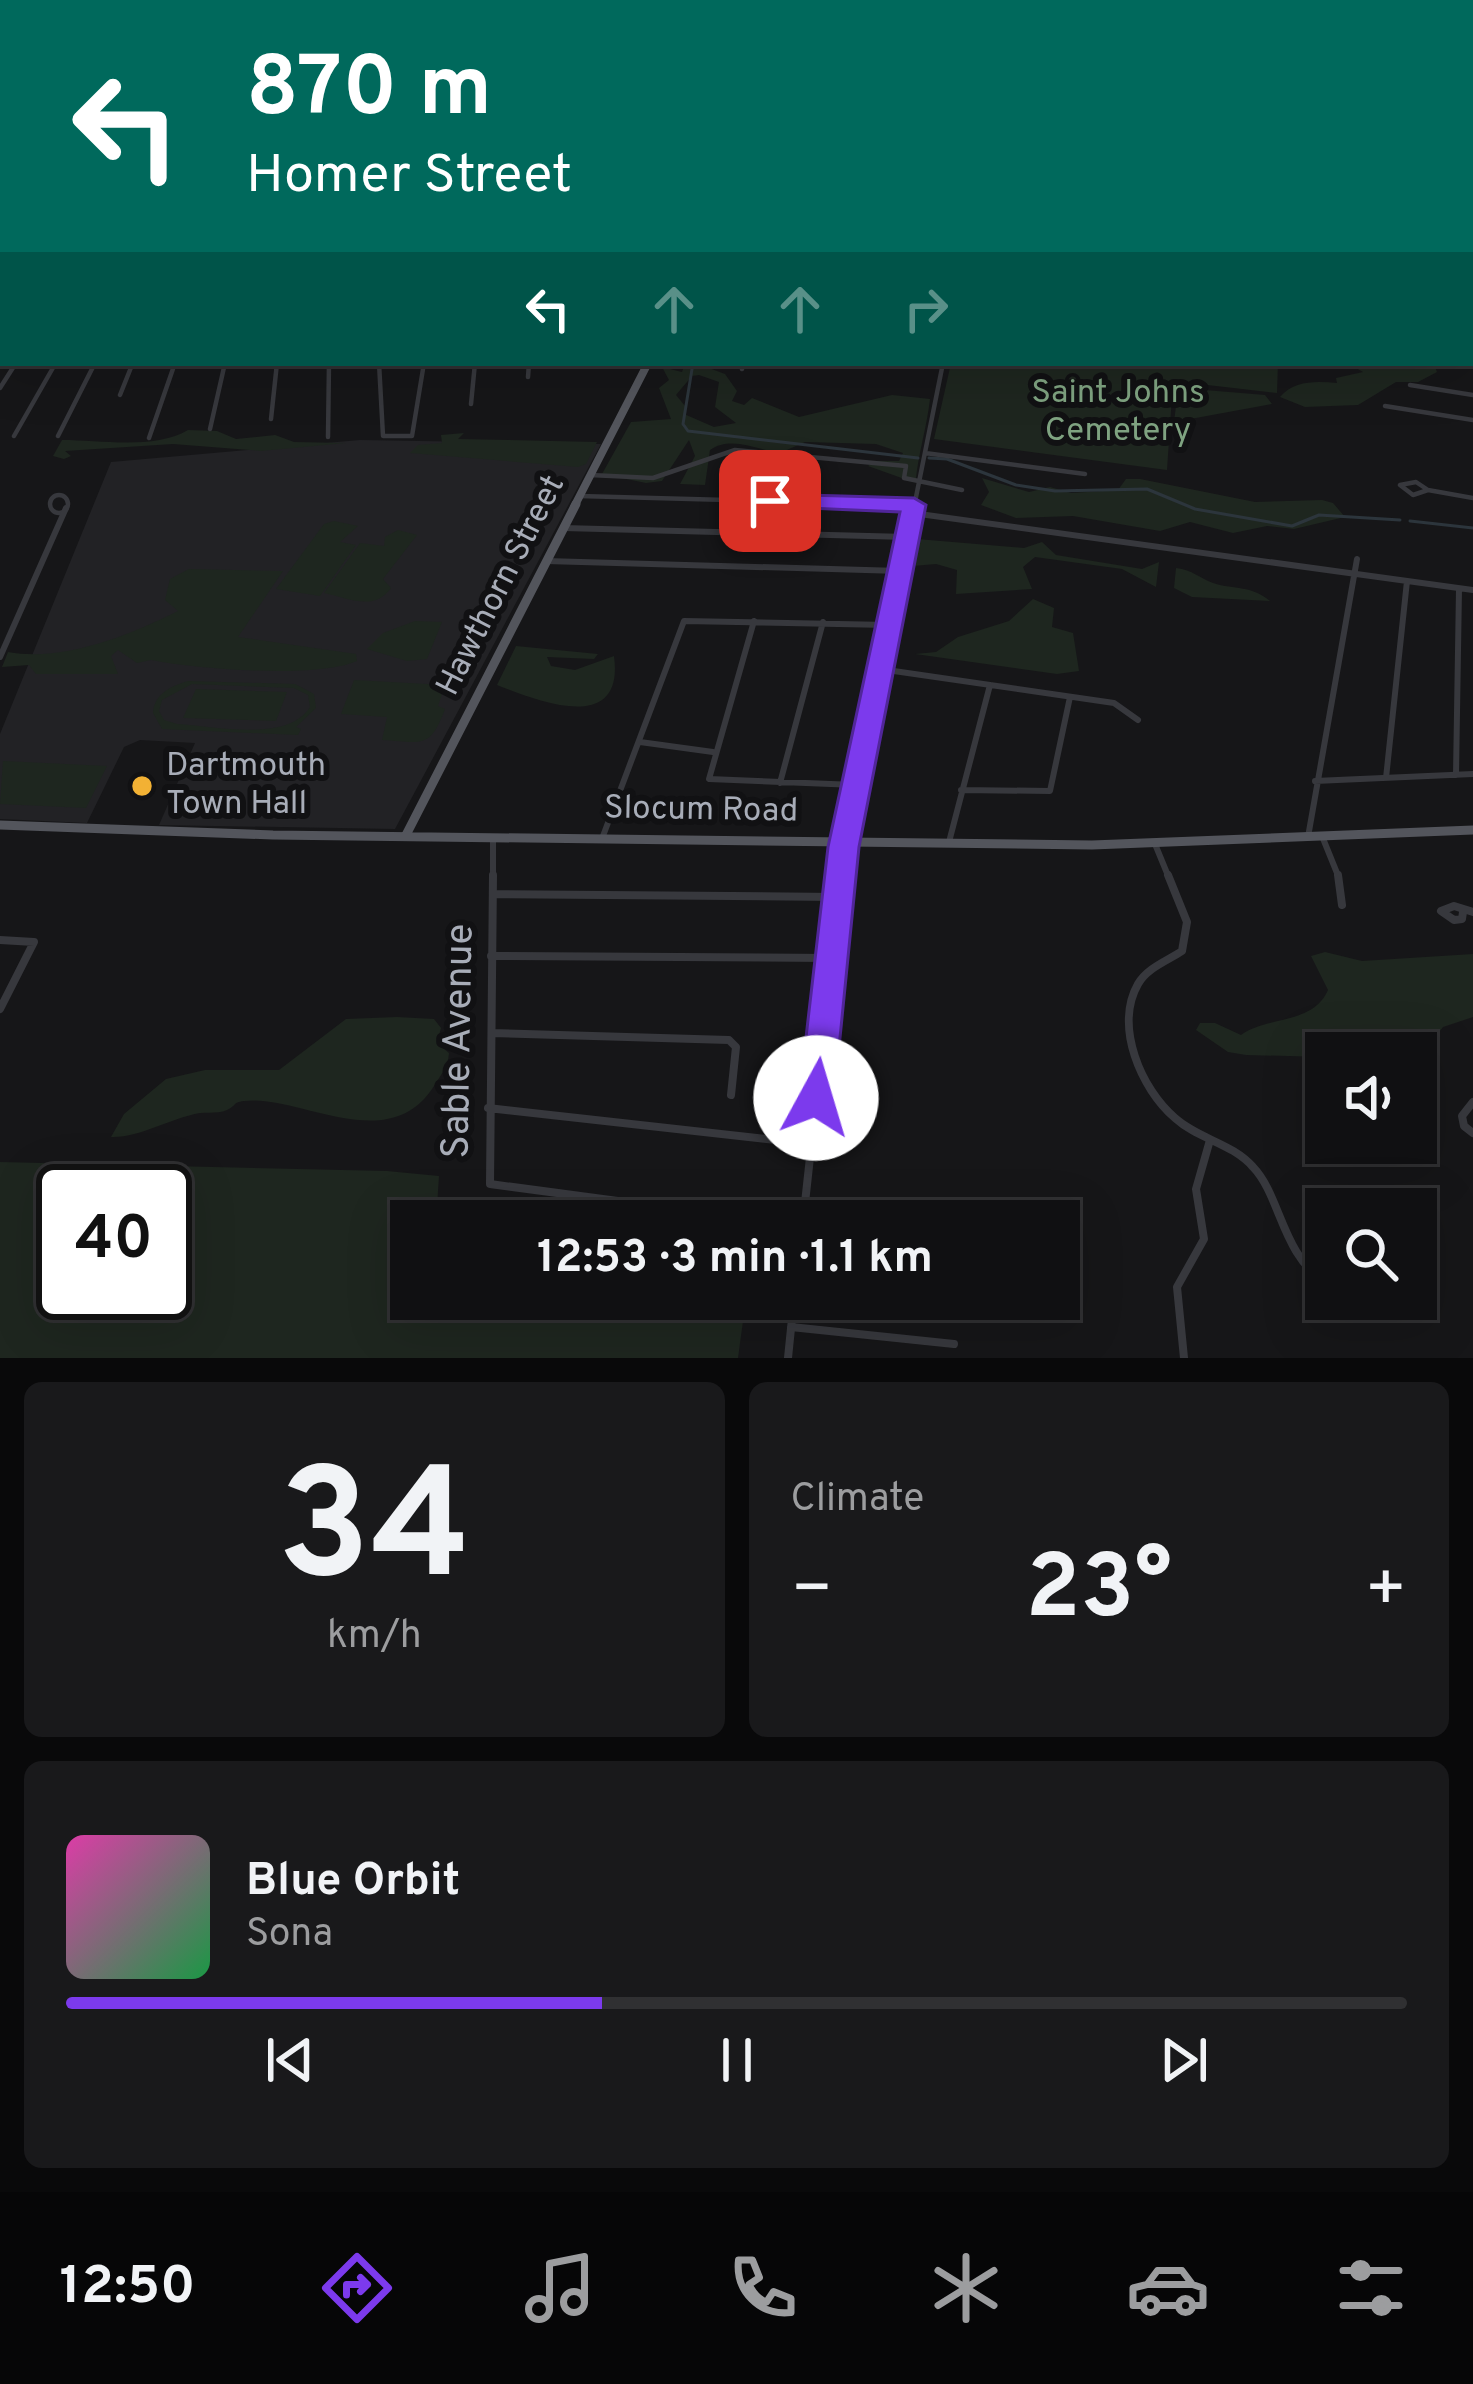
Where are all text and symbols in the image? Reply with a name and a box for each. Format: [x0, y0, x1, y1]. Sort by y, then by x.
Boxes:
text: 870 m [246, 39, 492, 145]
icon: left [48, 48, 204, 204]
text: Homer Street [246, 143, 572, 212]
icon: left [515, 276, 581, 342]
icon: ahead [641, 276, 707, 342]
icon: ahead [767, 276, 833, 342]
icon: right [893, 276, 959, 342]
park label: Saint Johns Cemetery [1031, 373, 1205, 453]
pin [719, 450, 821, 552]
icon: arrive [737, 468, 803, 534]
street label: Hawthorn Street [428, 469, 576, 703]
place label: Dartmouth Town Hall [166, 746, 326, 826]
marker: Dartmouth Town Hall [129, 773, 155, 799]
street label: Slocum Road [603, 788, 799, 834]
street label: Sable Avenue [433, 923, 487, 1159]
map controls [1305, 1032, 1437, 1320]
button: sound [1305, 1032, 1437, 1164]
position arrow [753, 1035, 879, 1161]
speed limit sign: 40 [36, 1164, 192, 1320]
button: search [1305, 1188, 1437, 1320]
text: 12:53 · 3 min · 1.1 km [537, 1231, 933, 1288]
text: 34 [277, 1436, 471, 1634]
text: Climate [791, 1476, 924, 1525]
text: 23° [1026, 1536, 1172, 1649]
text: − [791, 1551, 833, 1634]
text: + [1364, 1551, 1407, 1634]
text: km/h [327, 1613, 422, 1662]
text: Blue Orbit [246, 1854, 460, 1911]
text: Sona [246, 1911, 333, 1960]
icon: previous [257, 2027, 323, 2093]
icon: pause [704, 2027, 770, 2093]
icon: next [1151, 2027, 1217, 2093]
icon: directions [315, 2246, 399, 2330]
icon: music [518, 2246, 602, 2330]
icon: phone [721, 2246, 805, 2330]
icon: climate [924, 2246, 1008, 2330]
icon: car [1126, 2246, 1210, 2330]
icon: filters [1329, 2246, 1413, 2330]
text: 12:50 [59, 2254, 196, 2323]

